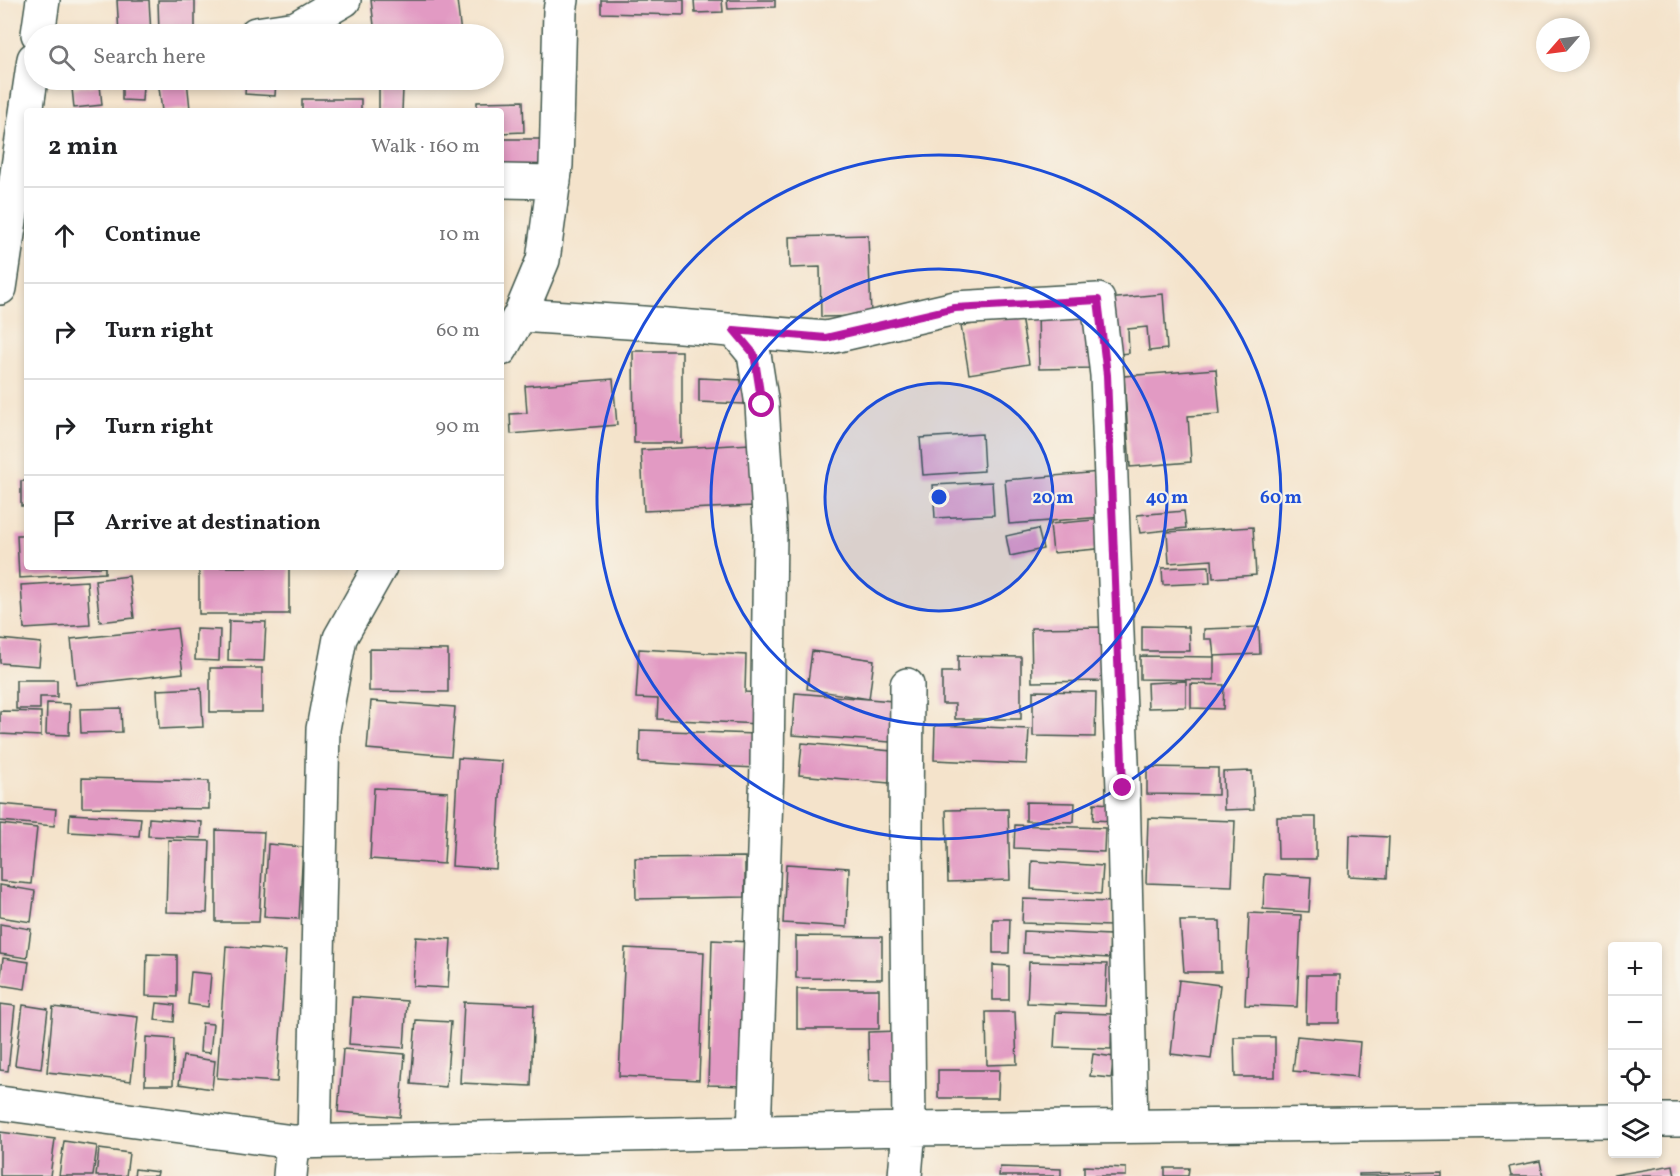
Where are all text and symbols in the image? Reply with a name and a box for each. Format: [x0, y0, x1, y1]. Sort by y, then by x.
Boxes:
north arrow [1536, 18, 1590, 72]
search box [24, 24, 504, 90]
icon: search [45, 41, 78, 74]
text: Search here [93, 42, 206, 73]
text: 2 min [48, 129, 118, 165]
text: Walk · 160 m [371, 133, 480, 161]
icon: ahead [48, 219, 81, 252]
text: Continue [105, 220, 201, 251]
text: 10 m [439, 221, 480, 249]
icon: right [48, 315, 81, 348]
text: Turn right [105, 316, 213, 347]
text: 60 m [436, 317, 480, 345]
route start [748, 391, 774, 417]
icon: right [48, 411, 81, 444]
text: Turn right [105, 412, 213, 443]
text: 90 m [436, 413, 480, 441]
text: 20 m [1032, 486, 1074, 511]
text: 40 m [1146, 486, 1188, 511]
text: 60 m [1260, 486, 1302, 511]
centre of rings [929, 487, 949, 507]
icon: arrive [48, 507, 81, 540]
text: Arrive at destination [105, 508, 321, 539]
route end [1109, 774, 1135, 800]
map controls [1608, 942, 1662, 1158]
button: + [1608, 942, 1662, 996]
button: − [1608, 996, 1662, 1050]
button: locate [1608, 1050, 1662, 1104]
button: layers [1608, 1104, 1662, 1158]

